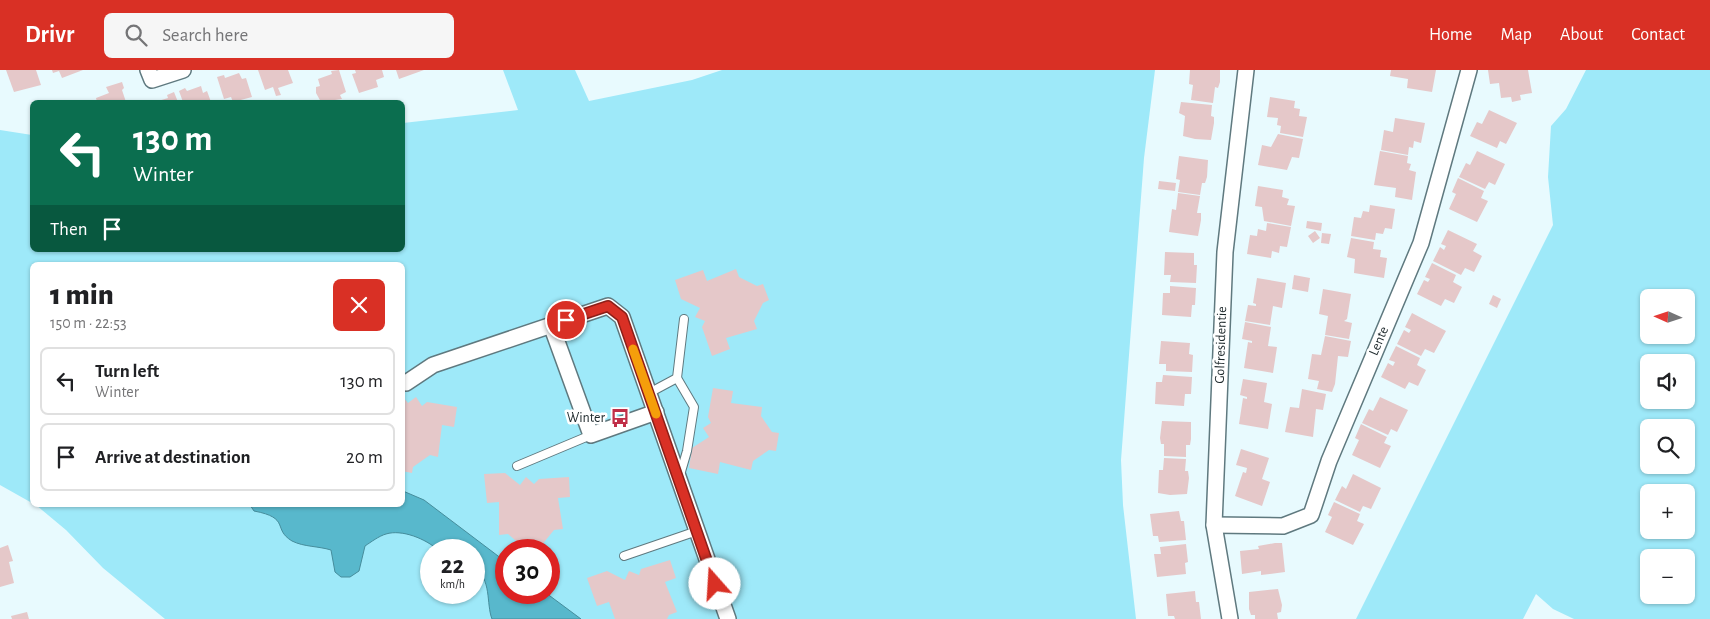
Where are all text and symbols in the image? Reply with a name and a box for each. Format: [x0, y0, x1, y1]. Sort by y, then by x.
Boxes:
search box [104, 13, 454, 58]
icon: search [122, 21, 150, 49]
text: Drivr [25, 23, 74, 47]
text: Search here [162, 26, 248, 45]
text: Home [1429, 26, 1472, 44]
text: Map [1500, 26, 1532, 44]
text: About [1560, 26, 1603, 44]
text: Contact [1631, 26, 1685, 44]
icon: left [50, 120, 115, 185]
text: 130 m [133, 122, 212, 157]
text: Winter [133, 163, 193, 185]
icon: arrive [98, 215, 126, 243]
text: Then [50, 220, 88, 239]
button: close [333, 279, 385, 331]
text: 1 min [50, 280, 114, 310]
north arrow [1640, 289, 1695, 344]
map controls [1640, 289, 1695, 604]
pin [545, 299, 587, 341]
icon: arrive [552, 306, 580, 334]
street label: Golfresidentie [1213, 306, 1229, 384]
text: 150 m · 22:53 [50, 315, 127, 331]
street label: Lente [1367, 324, 1391, 358]
button: sound [1640, 354, 1695, 409]
text: Turn left [95, 362, 159, 381]
icon: left [52, 367, 80, 395]
text: 130 m [340, 372, 383, 391]
text: Winter [95, 384, 139, 400]
bus stop icon: Winter [609, 407, 631, 429]
place label: Winter [567, 411, 605, 425]
button: search [1640, 419, 1695, 474]
icon: arrive [52, 443, 80, 471]
text: Arrive at destination [95, 448, 251, 467]
text: 20 m [346, 448, 383, 467]
button: + [1640, 484, 1695, 539]
speed limit sign: 30 [495, 539, 560, 604]
button: − [1640, 549, 1695, 604]
text: 22 [441, 553, 464, 578]
position arrow [688, 557, 740, 609]
text: km/h [440, 578, 465, 590]

